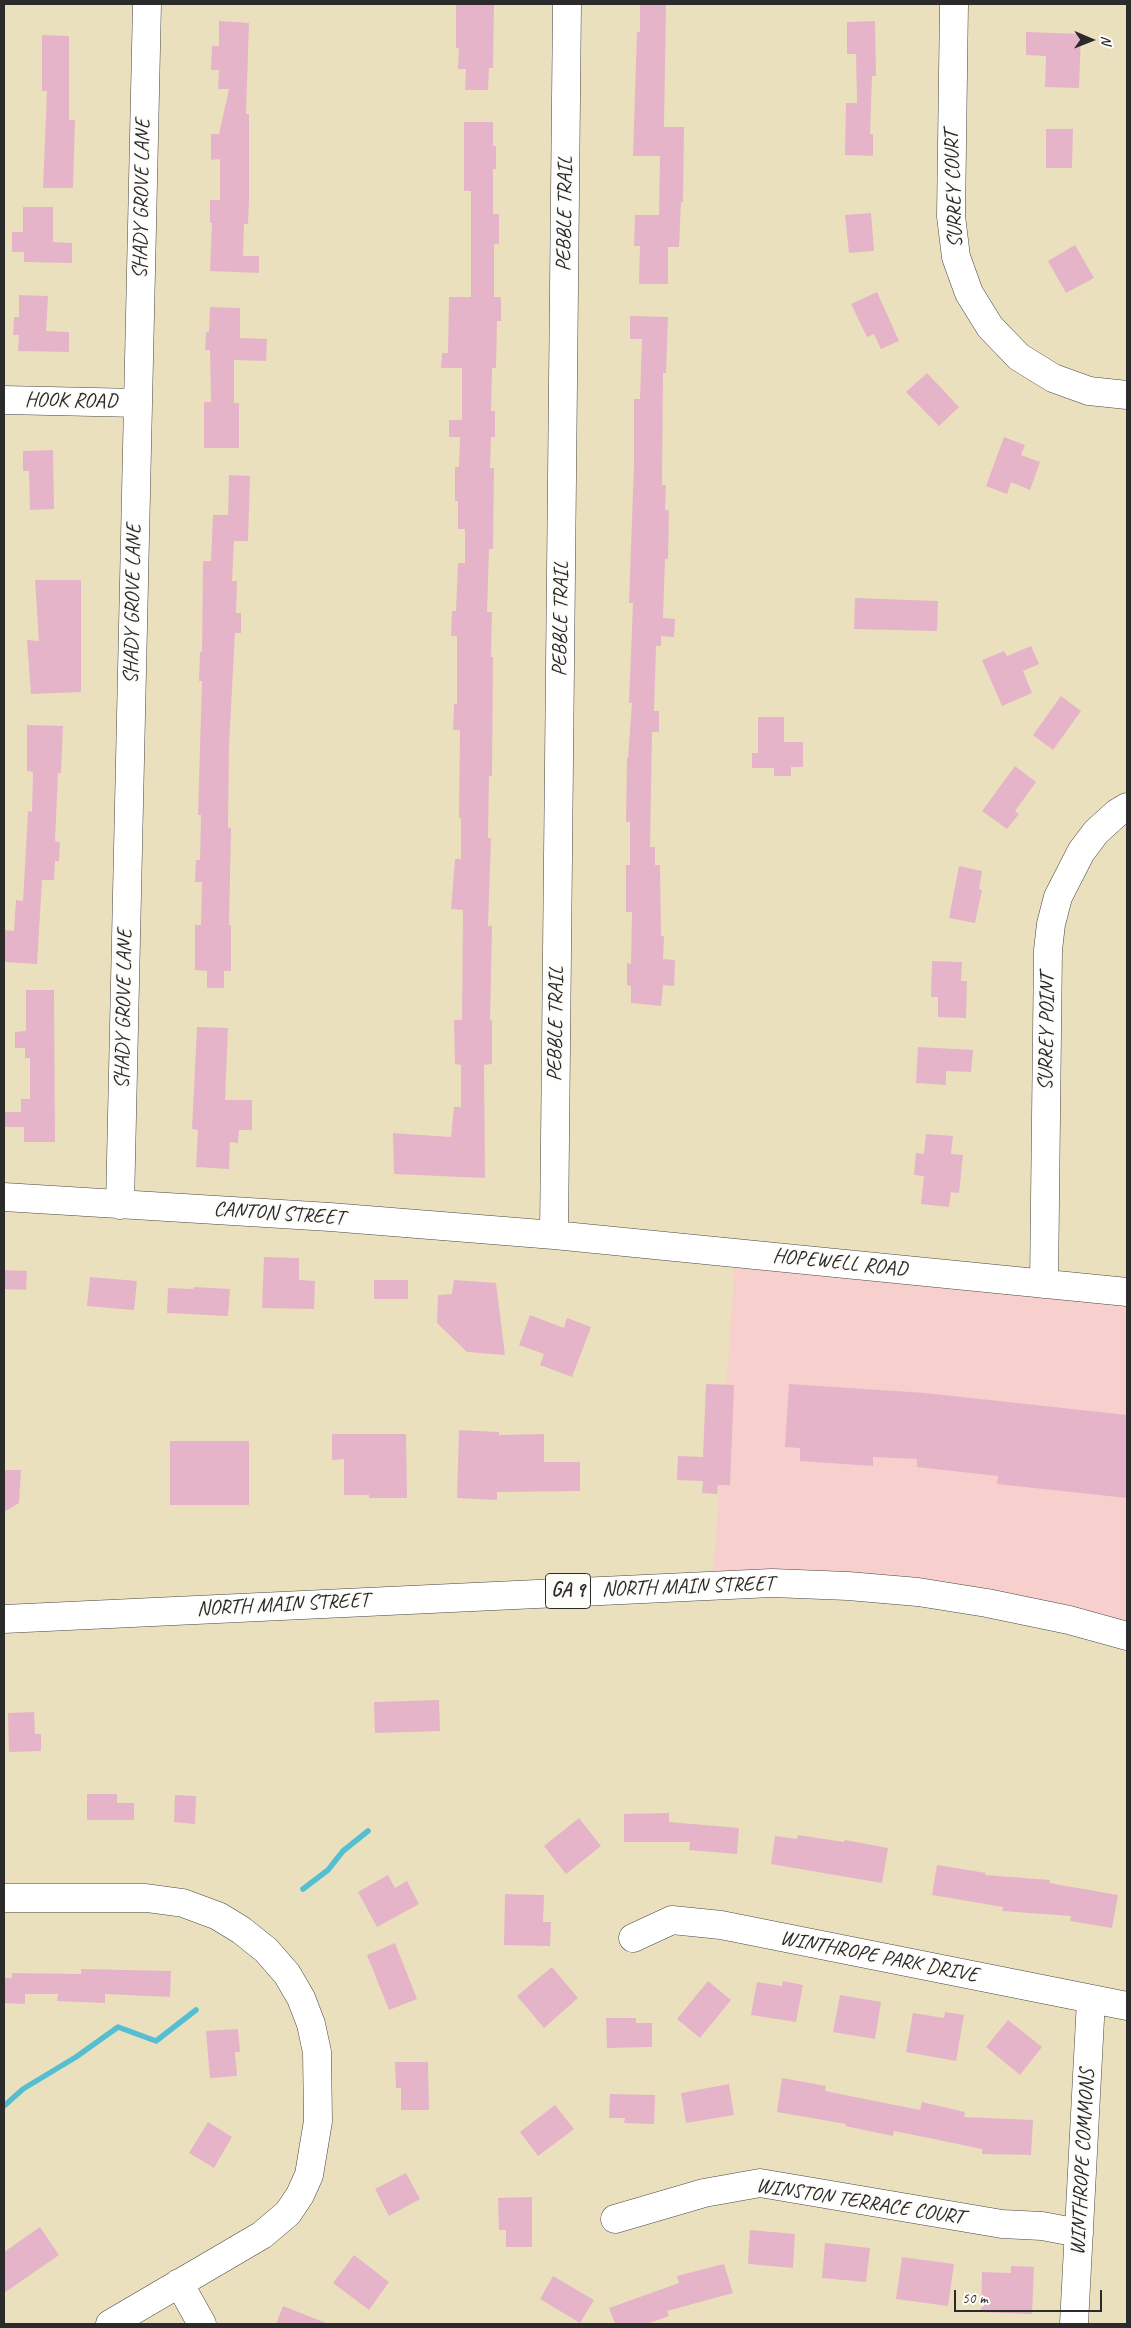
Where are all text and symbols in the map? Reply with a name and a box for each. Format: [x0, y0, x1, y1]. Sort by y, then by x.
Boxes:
north arrow [1066, 15, 1116, 65]
text: N [1098, 36, 1115, 45]
street label: SHADY GROVE LANE [128, 119, 156, 279]
street label: SURREY COURT [939, 130, 969, 248]
street label: PEBBLE TRAIL [551, 156, 579, 272]
street label: HOOK ROAD [25, 388, 117, 414]
street label: SHADY GROVE LANE [119, 524, 147, 684]
street label: PEBBLE TRAIL [547, 561, 575, 677]
street label: SHADY GROVE LANE [110, 929, 138, 1089]
street label: PEBBLE TRAIL [542, 966, 570, 1082]
street label: SURREY POINT [1033, 973, 1061, 1091]
street label: CANTON STREET [213, 1197, 345, 1231]
street label: HOPEWELL ROAD [771, 1243, 909, 1283]
street label: NORTH MAIN STREET [601, 1571, 775, 1603]
road number: GA 9 [546, 1574, 590, 1608]
street label: NORTH MAIN STREET [196, 1588, 370, 1622]
street label: WINTHROPE PARK DRIVE [778, 1925, 980, 1989]
street label: WINTHROPE COMMONS [1066, 2068, 1100, 2256]
street label: WINSTON TERRACE COURT [754, 2173, 966, 2231]
scale bar [956, 2280, 1104, 2312]
text: 50 m [962, 2289, 988, 2308]

